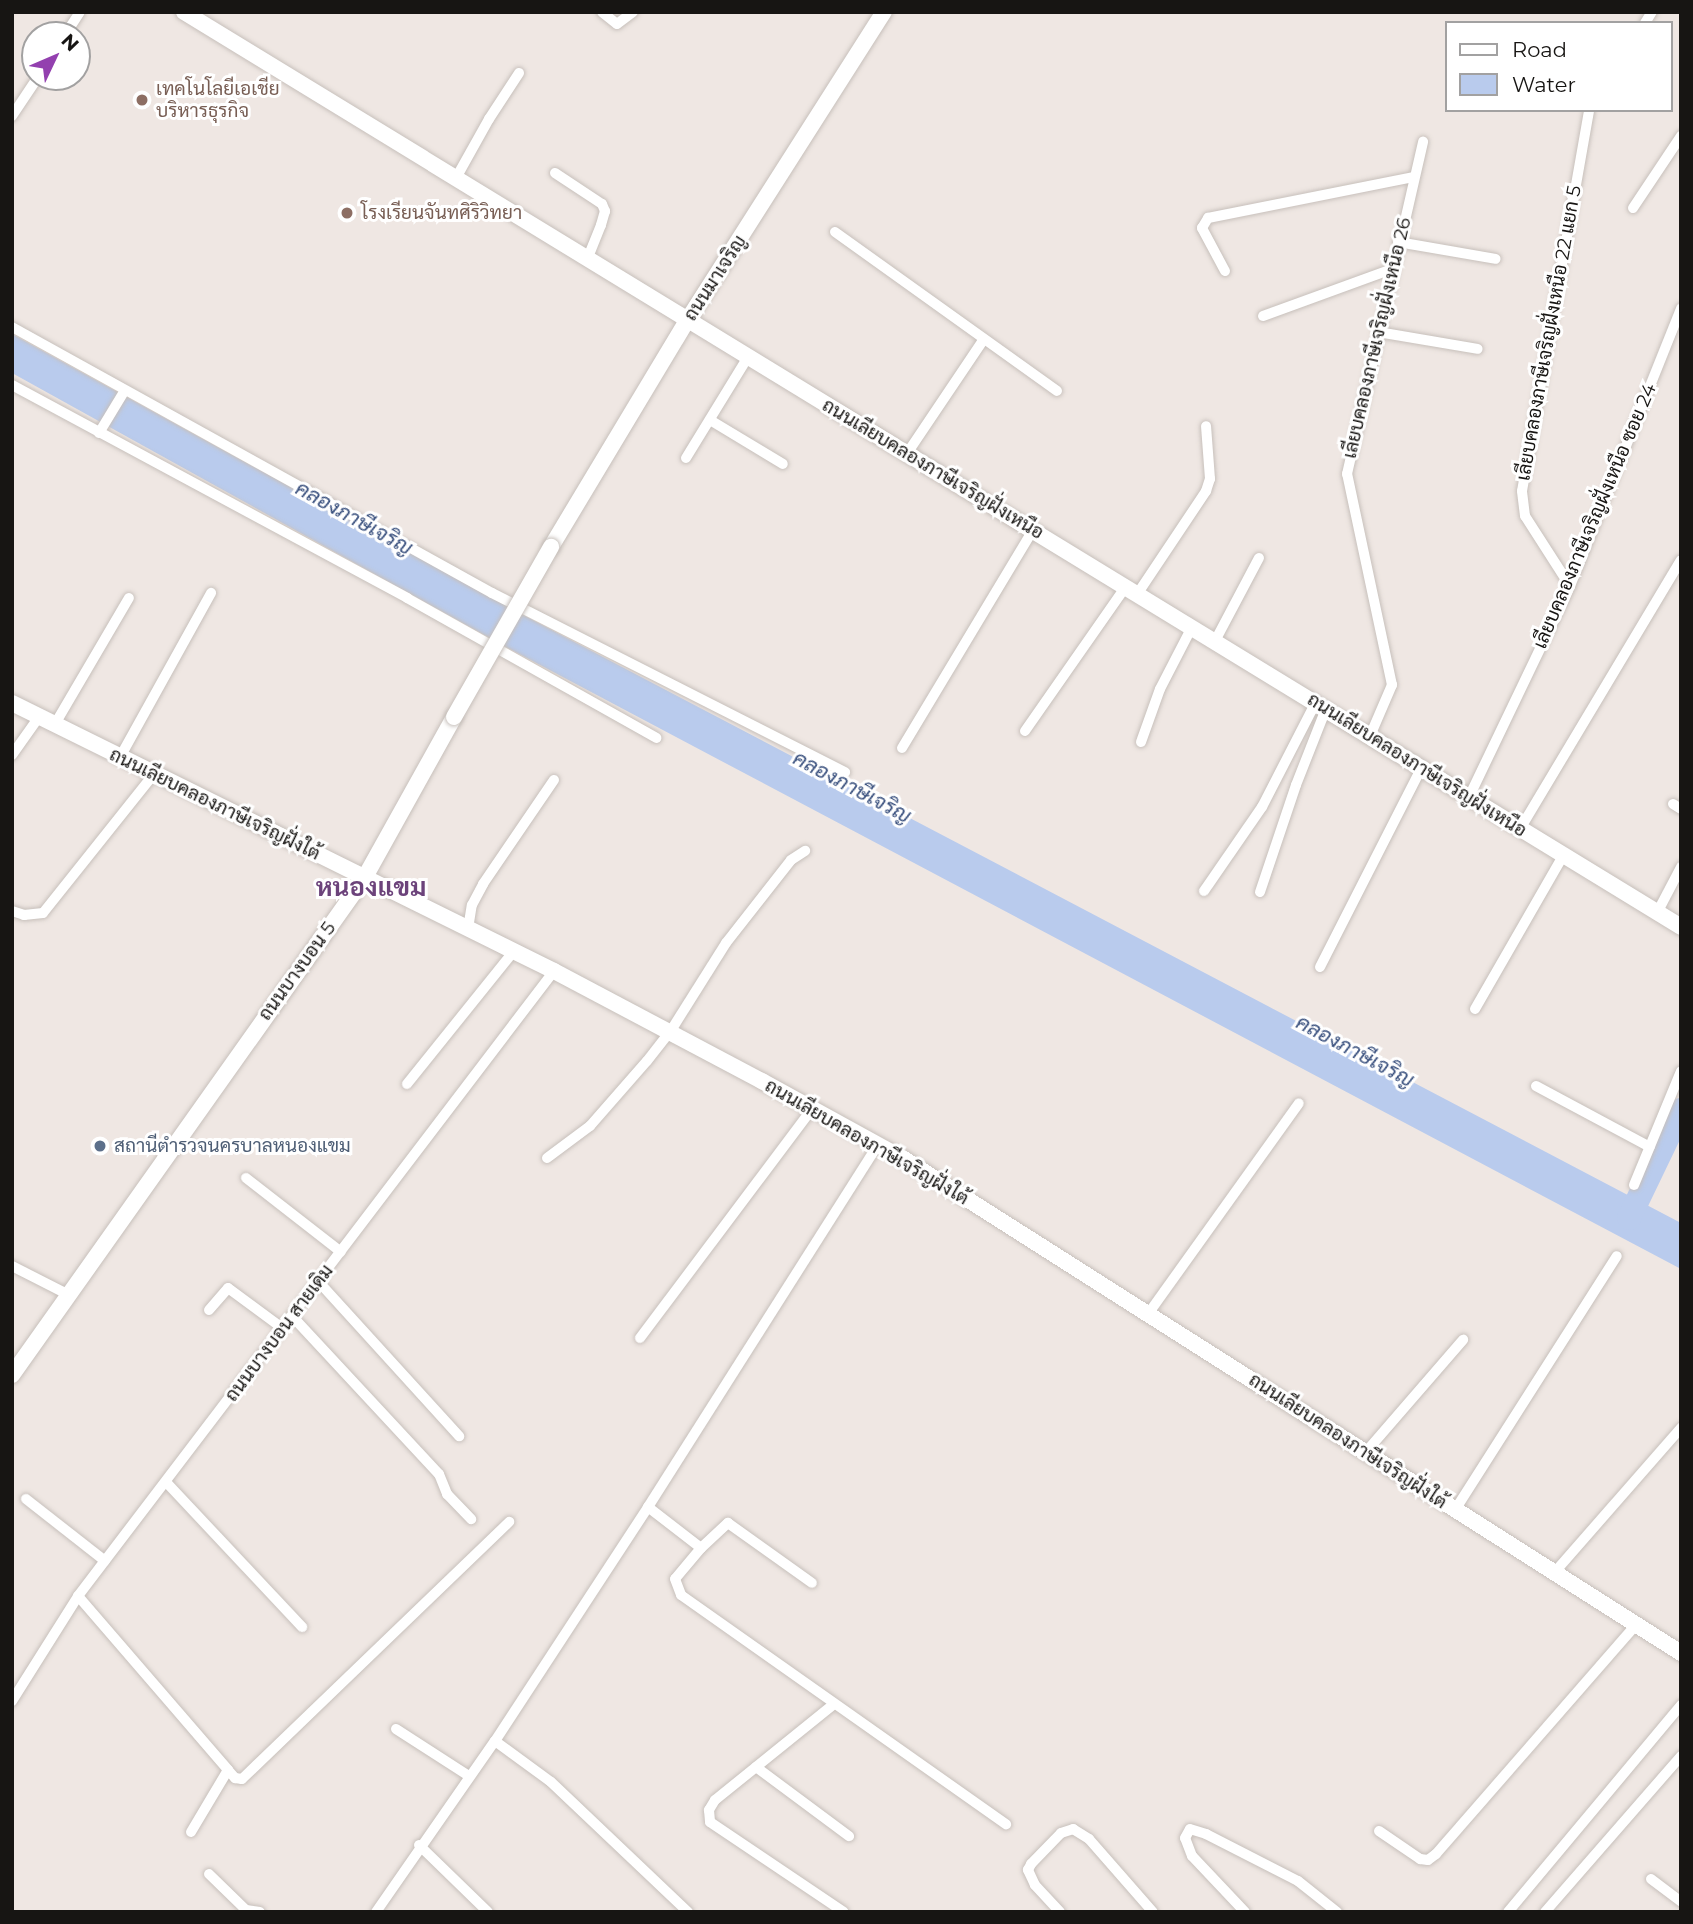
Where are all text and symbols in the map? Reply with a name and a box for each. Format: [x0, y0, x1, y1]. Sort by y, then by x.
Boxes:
north arrow [21, 21, 91, 91]
legend [1444, 21, 1672, 112]
text: N [56, 29, 84, 56]
text: Road [1512, 37, 1567, 62]
text: Water [1512, 72, 1576, 97]
place label: เทคโนโลยีเอเชีย บริหารธุรกิจ [156, 78, 280, 122]
marker: เทคโนโลยีเอเชีย บริหารธุรกิจ [134, 92, 150, 108]
street label: เลียบคลองภาษีเจริญฝั่งเหนือ 22 แยก 5 [1512, 184, 1586, 482]
place label: โรงเรียนจันทศิริวิทยา [361, 202, 522, 224]
marker: โรงเรียนจันทศิริวิทยา [339, 205, 355, 221]
street label: เลียบคลองภาษีเจริญฝั่งเหนือ 26 [1338, 215, 1416, 461]
street label: ถนนมาเจริญ [679, 231, 751, 325]
street label: เลียบคลองภาษีเจริญฝั่งเหนือ ซอย 24 [1529, 380, 1661, 652]
street label: ถนนเลียบคลองภาษีเจริญฝั่งเหนือ [818, 394, 1048, 544]
water label: คลองภาษีเจริญ [291, 476, 417, 560]
street label: ถนนเลียบคลองภาษีเจริญฝั่งเหนือ [1303, 688, 1531, 842]
street label: ถนนเลียบคลองภาษีเจริญฝั่งใต้ [106, 743, 324, 865]
water label: คลองภาษีเจริญ [789, 745, 915, 829]
district label: หนองแขม [316, 872, 426, 904]
street label: ถนนบางบอน 5 [254, 917, 340, 1025]
water label: คลองภาษีเจริญ [1292, 1009, 1418, 1093]
street label: ถนนเลียบคลองภาษีเจริญฝั่งใต้ [761, 1074, 973, 1210]
place label: สถานีตำรวจนครบาลหนองแขม [114, 1135, 351, 1157]
marker: สถานีตำรวจนครบาลหนองแขม [92, 1138, 108, 1154]
street label: ถนนบางบอน สายเดิม [220, 1260, 338, 1406]
street label: ถนนเลียบคลองภาษีเจริญฝั่งใต้ [1245, 1368, 1451, 1514]

